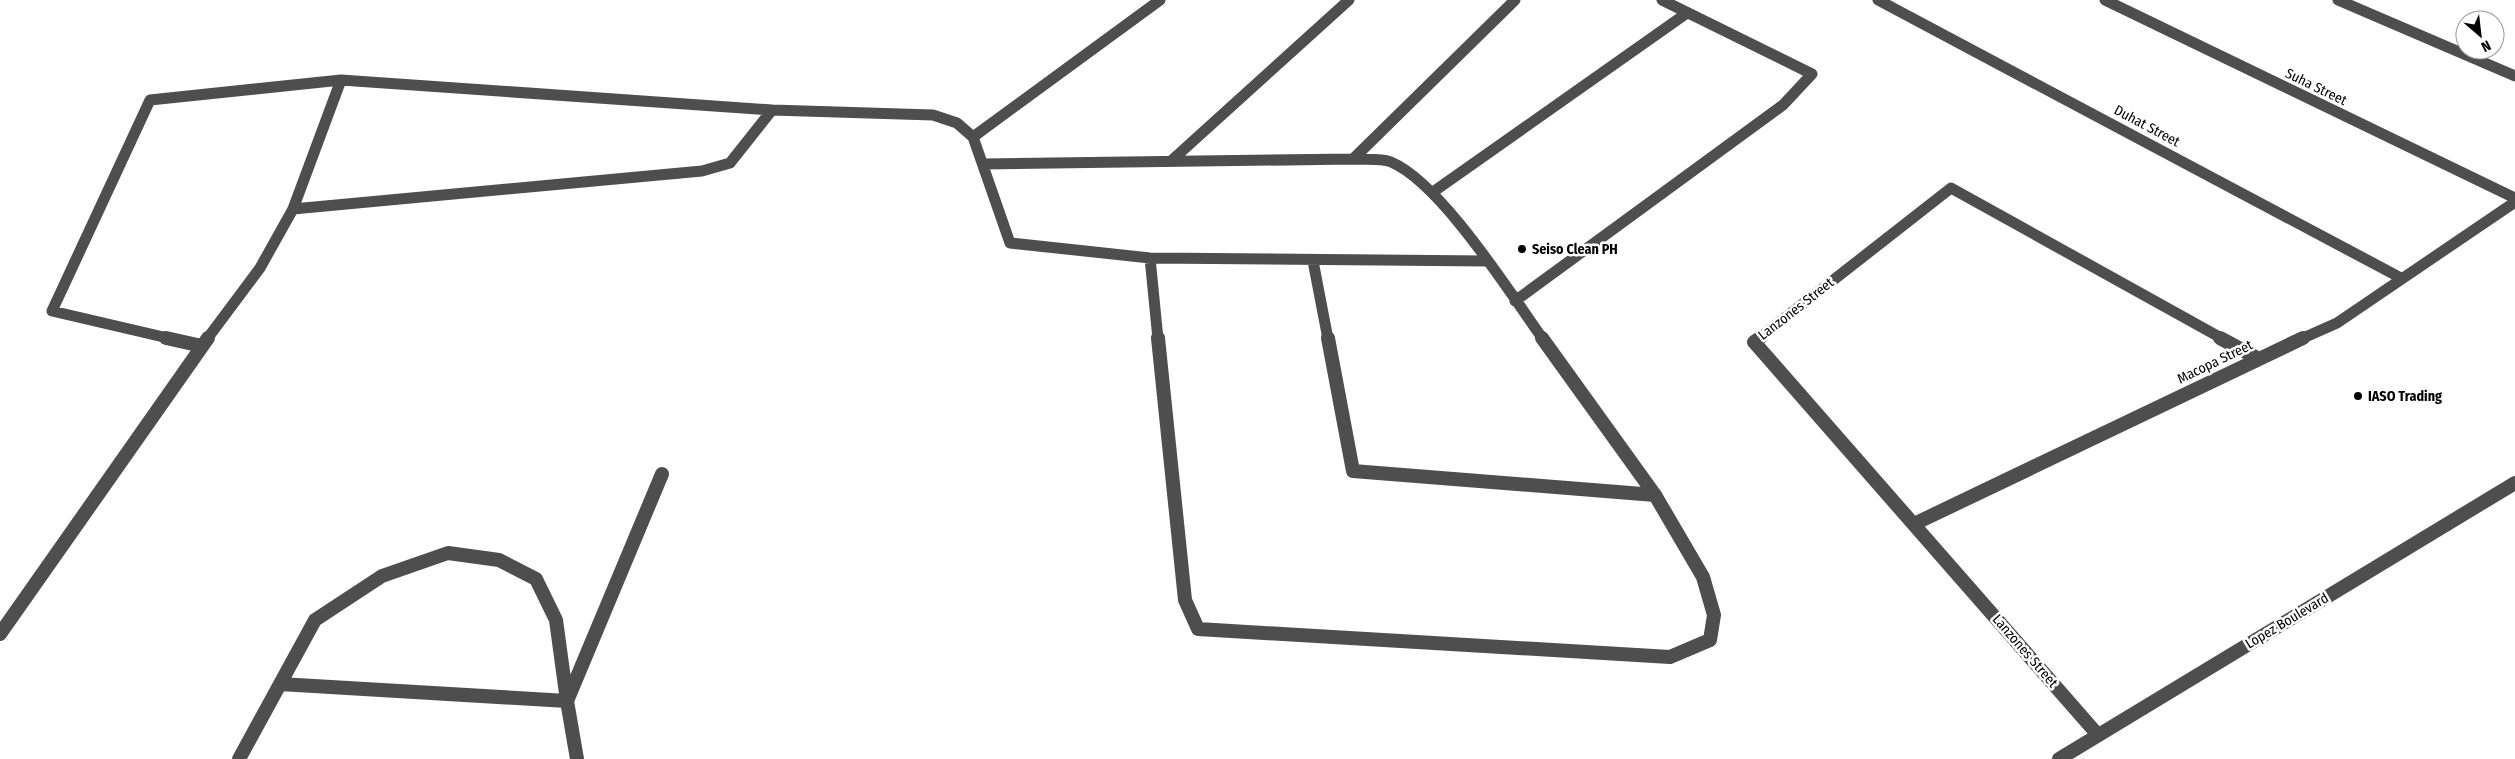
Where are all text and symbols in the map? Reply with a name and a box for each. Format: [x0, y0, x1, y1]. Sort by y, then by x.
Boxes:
north arrow [2455, 10, 2505, 60]
text: N [2478, 37, 2494, 56]
street label: Suha Street [2283, 65, 2350, 109]
street label: Duhat Street [2111, 102, 2183, 151]
place label: Seiso Clean PH [1532, 241, 1618, 258]
marker: Seiso Clean PH [1516, 243, 1528, 255]
street label: Lanzones Street [1755, 274, 1837, 344]
street label: Macopa Street [2175, 336, 2256, 388]
place label: IASO Trading [2368, 388, 2442, 405]
marker: IASO Trading [2352, 390, 2364, 402]
street label: Lopez Boulevard [2242, 589, 2332, 653]
street label: Lanzones Street [1989, 611, 2062, 691]

